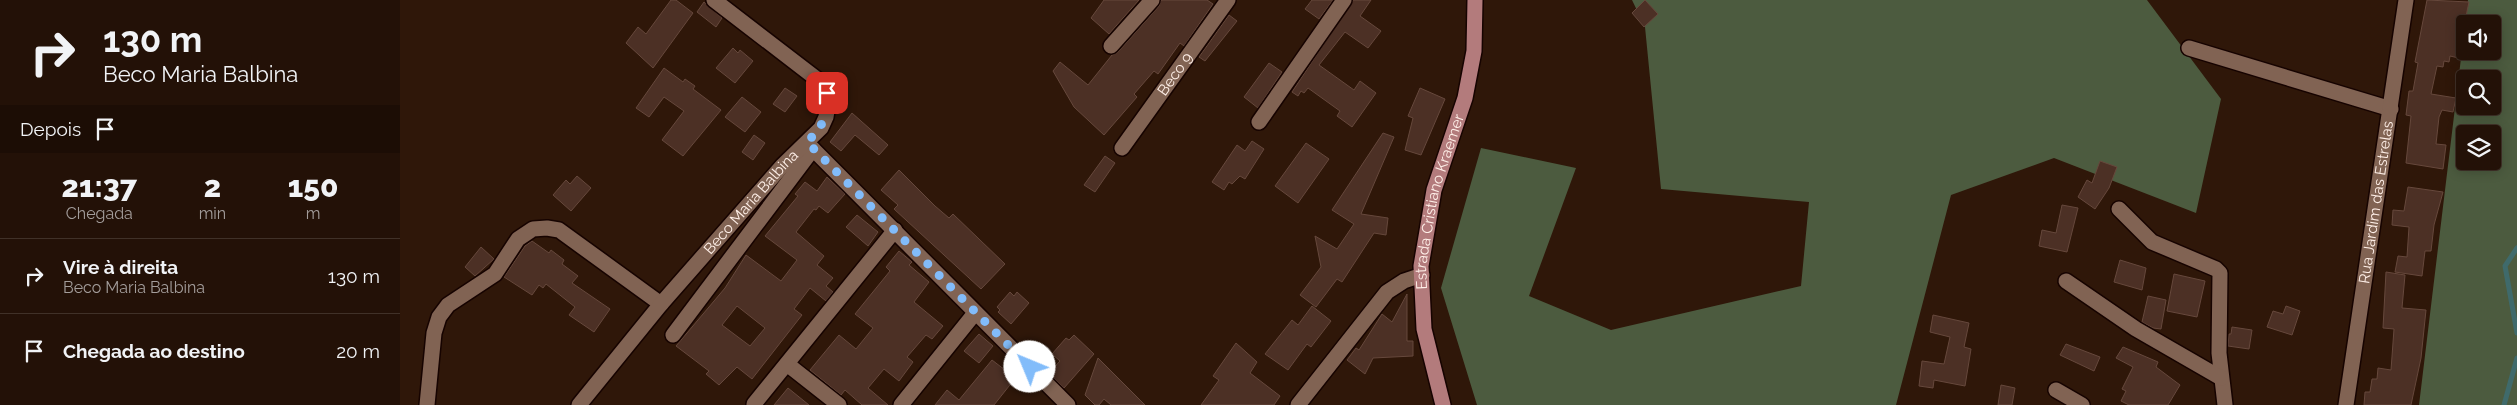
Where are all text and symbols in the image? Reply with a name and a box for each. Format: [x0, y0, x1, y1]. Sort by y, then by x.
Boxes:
map controls [2456, 15, 2501, 170]
button: sound [2456, 15, 2501, 60]
text: 130 m [103, 19, 202, 60]
icon: right [20, 20, 85, 85]
street label: Beco 9 [1154, 49, 1197, 99]
text: Beco Maria Balbina [103, 61, 298, 87]
button: search [2456, 70, 2501, 115]
pin [806, 72, 848, 114]
icon: arrive [813, 79, 841, 107]
street label: Estrada Cristiano Kraemer [1412, 111, 1468, 290]
icon: arrive [91, 115, 119, 143]
text: Depois [20, 118, 81, 140]
street label: Rua Jardim das Estrelas [2355, 120, 2397, 285]
button: layers [2456, 125, 2501, 170]
street label: Beco Maria Balbina [700, 146, 802, 258]
text: 21:37 [62, 169, 137, 204]
text: 2 [204, 169, 221, 204]
text: 150 [288, 169, 338, 204]
text: Chegada [66, 204, 133, 223]
text: min [199, 204, 226, 223]
text: m [306, 204, 320, 223]
text: Vire à direita [63, 256, 178, 278]
icon: right [20, 262, 48, 290]
text: 130 m [328, 265, 380, 287]
text: Beco Maria Balbina [63, 278, 205, 297]
icon: arrive [20, 337, 48, 365]
text: Chegada ao destino [63, 340, 245, 362]
text: 20 m [336, 340, 380, 362]
position arrow [1003, 340, 1055, 392]

